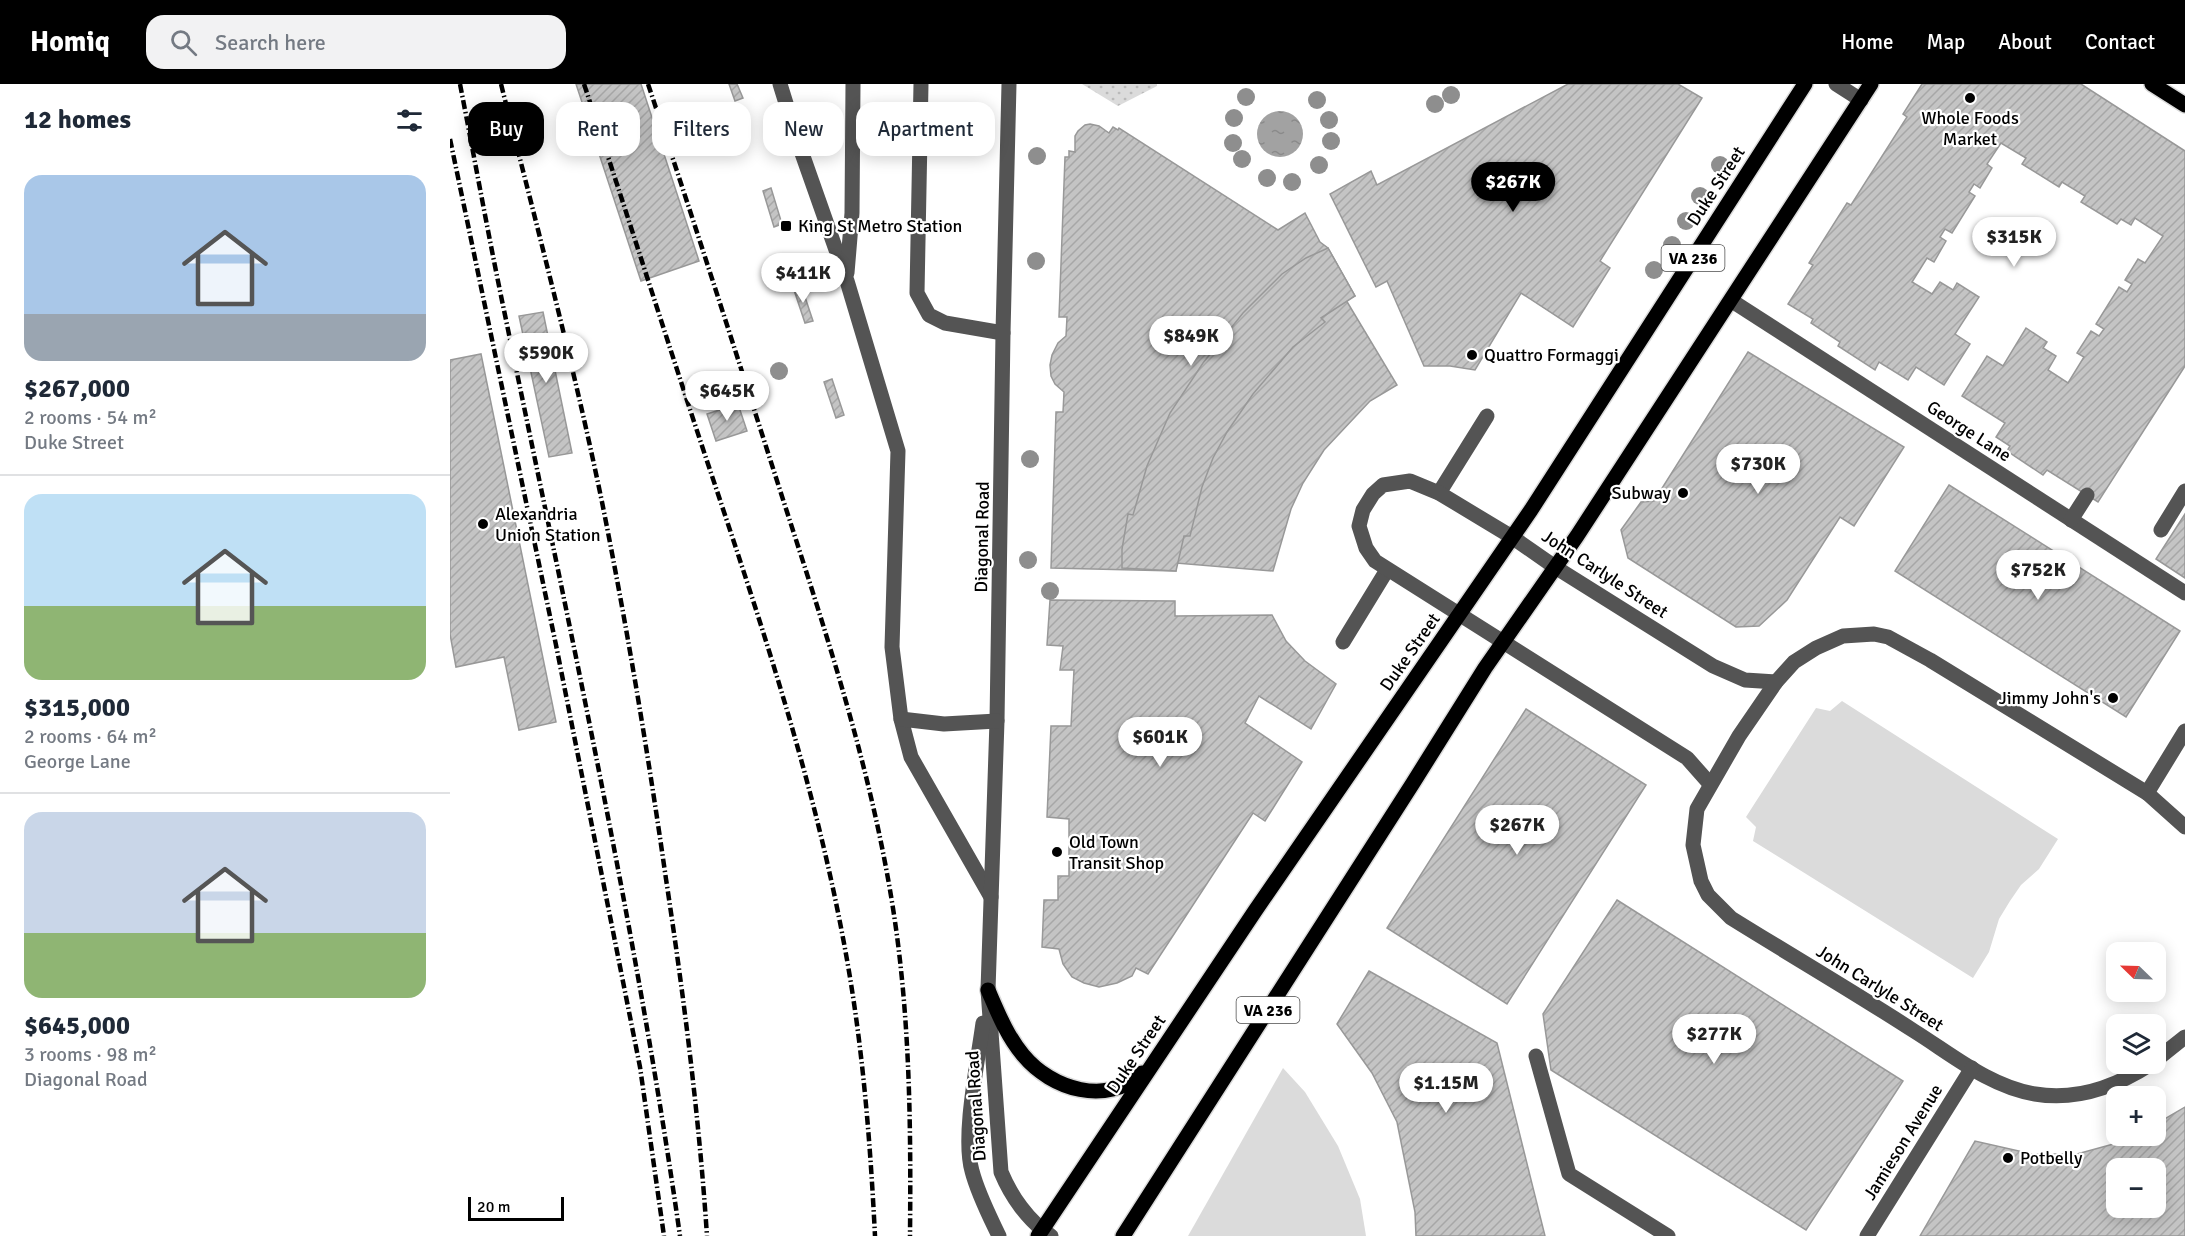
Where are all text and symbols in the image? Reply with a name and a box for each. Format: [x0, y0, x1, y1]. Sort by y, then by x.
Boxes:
search box [146, 15, 566, 69]
text: Homiq [30, 25, 110, 59]
icon: search [167, 26, 200, 59]
text: Search here [215, 29, 326, 56]
text: Home [1841, 29, 1894, 55]
text: Map [1927, 29, 1965, 55]
text: About [1998, 29, 2052, 55]
text: Contact [2085, 29, 2155, 55]
marker: Whole Foods Market [1963, 91, 1977, 105]
chip: Buy [468, 102, 544, 156]
chip: Rent [556, 102, 640, 156]
chip: Filters [652, 102, 751, 156]
chip: New [763, 102, 844, 156]
chip: Apartment [856, 102, 995, 156]
text: 12 homes [24, 104, 131, 136]
icon: filters [393, 104, 426, 137]
place label: Whole Foods Market [1921, 107, 2019, 150]
street label: Duke Street [1682, 142, 1750, 230]
pin: $267K [1471, 162, 1555, 213]
text: $267K [1485, 169, 1541, 194]
icon: home [171, 214, 279, 322]
place label: King St Metro Station [798, 215, 962, 237]
pin: $315K [1972, 217, 2056, 268]
marker: King St Metro Station [779, 219, 793, 233]
text: $315K [1986, 224, 2042, 249]
road number: VA 236 [1662, 245, 1724, 271]
pin: $411K [761, 253, 845, 304]
text: $411K [775, 260, 831, 285]
pin: $849K [1149, 316, 1233, 367]
text: $849K [1163, 323, 1219, 348]
pin: $590K [504, 333, 588, 384]
text: $590K [518, 340, 574, 365]
place label: Quattro Formaggi [1484, 344, 1619, 366]
marker: Quattro Formaggi [1465, 348, 1479, 362]
pin: $645K [685, 371, 769, 422]
text: $267,000 [24, 373, 130, 405]
text: $645K [699, 378, 755, 403]
street label: George Lane [1923, 396, 2015, 466]
text: 2 rooms · 54 m² [24, 405, 157, 430]
text: Duke Street [24, 430, 124, 455]
pin: $730K [1716, 444, 1800, 495]
text: $730K [1730, 451, 1786, 476]
street label: Diagonal Road [970, 481, 994, 593]
place label: Subway [1612, 482, 1672, 504]
marker: Subway [1676, 486, 1690, 500]
place label: Alexandria Union Station [495, 503, 601, 546]
marker: Alexandria Union Station [476, 517, 490, 531]
street label: John Carlyle Street [1538, 525, 1672, 623]
icon: home [171, 533, 279, 641]
pin: $752K [1996, 550, 2080, 601]
text: $752K [2010, 557, 2066, 582]
street label: Duke Street [1375, 609, 1445, 695]
place label: Jimmy John's [1999, 687, 2101, 709]
marker: Jimmy John's [2106, 691, 2120, 705]
text: $315,000 [24, 692, 130, 724]
pin: $601K [1118, 717, 1202, 768]
text: 2 rooms · 64 m² [24, 724, 157, 749]
text: $601K [1132, 724, 1188, 749]
text: George Lane [24, 749, 131, 774]
pin: $267K [1475, 805, 1559, 856]
text: $267K [1489, 812, 1545, 837]
place label: Old Town Transit Shop [1069, 831, 1164, 874]
marker: Old Town Transit Shop [1050, 845, 1064, 859]
icon: home [171, 851, 279, 959]
street label: John Carlyle Street [1812, 940, 1948, 1036]
north arrow [2106, 942, 2166, 1002]
map controls [2106, 942, 2166, 1218]
road number: VA 236 [1236, 997, 1300, 1023]
text: $645,000 [24, 1010, 130, 1042]
street label: Duke Street [1102, 1011, 1170, 1097]
pin: $277K [1672, 1014, 1756, 1065]
button: layers [2106, 1014, 2166, 1074]
text: $277K [1686, 1021, 1742, 1046]
text: 3 rooms · 98 m² [24, 1042, 157, 1067]
street label: Diagonal Road [961, 1050, 991, 1162]
pin: $1.15M [1397, 1063, 1495, 1114]
text: Diagonal Road [24, 1067, 148, 1092]
text: $1.15M [1413, 1070, 1479, 1095]
street label: Jamieson Avenue [1859, 1080, 1947, 1204]
button: + [2106, 1086, 2166, 1146]
place label: Potbelly [2020, 1147, 2083, 1169]
marker: Potbelly [2001, 1151, 2015, 1165]
button: − [2106, 1158, 2166, 1218]
scale bar [468, 1194, 564, 1222]
text: 20 m [477, 1197, 511, 1217]

